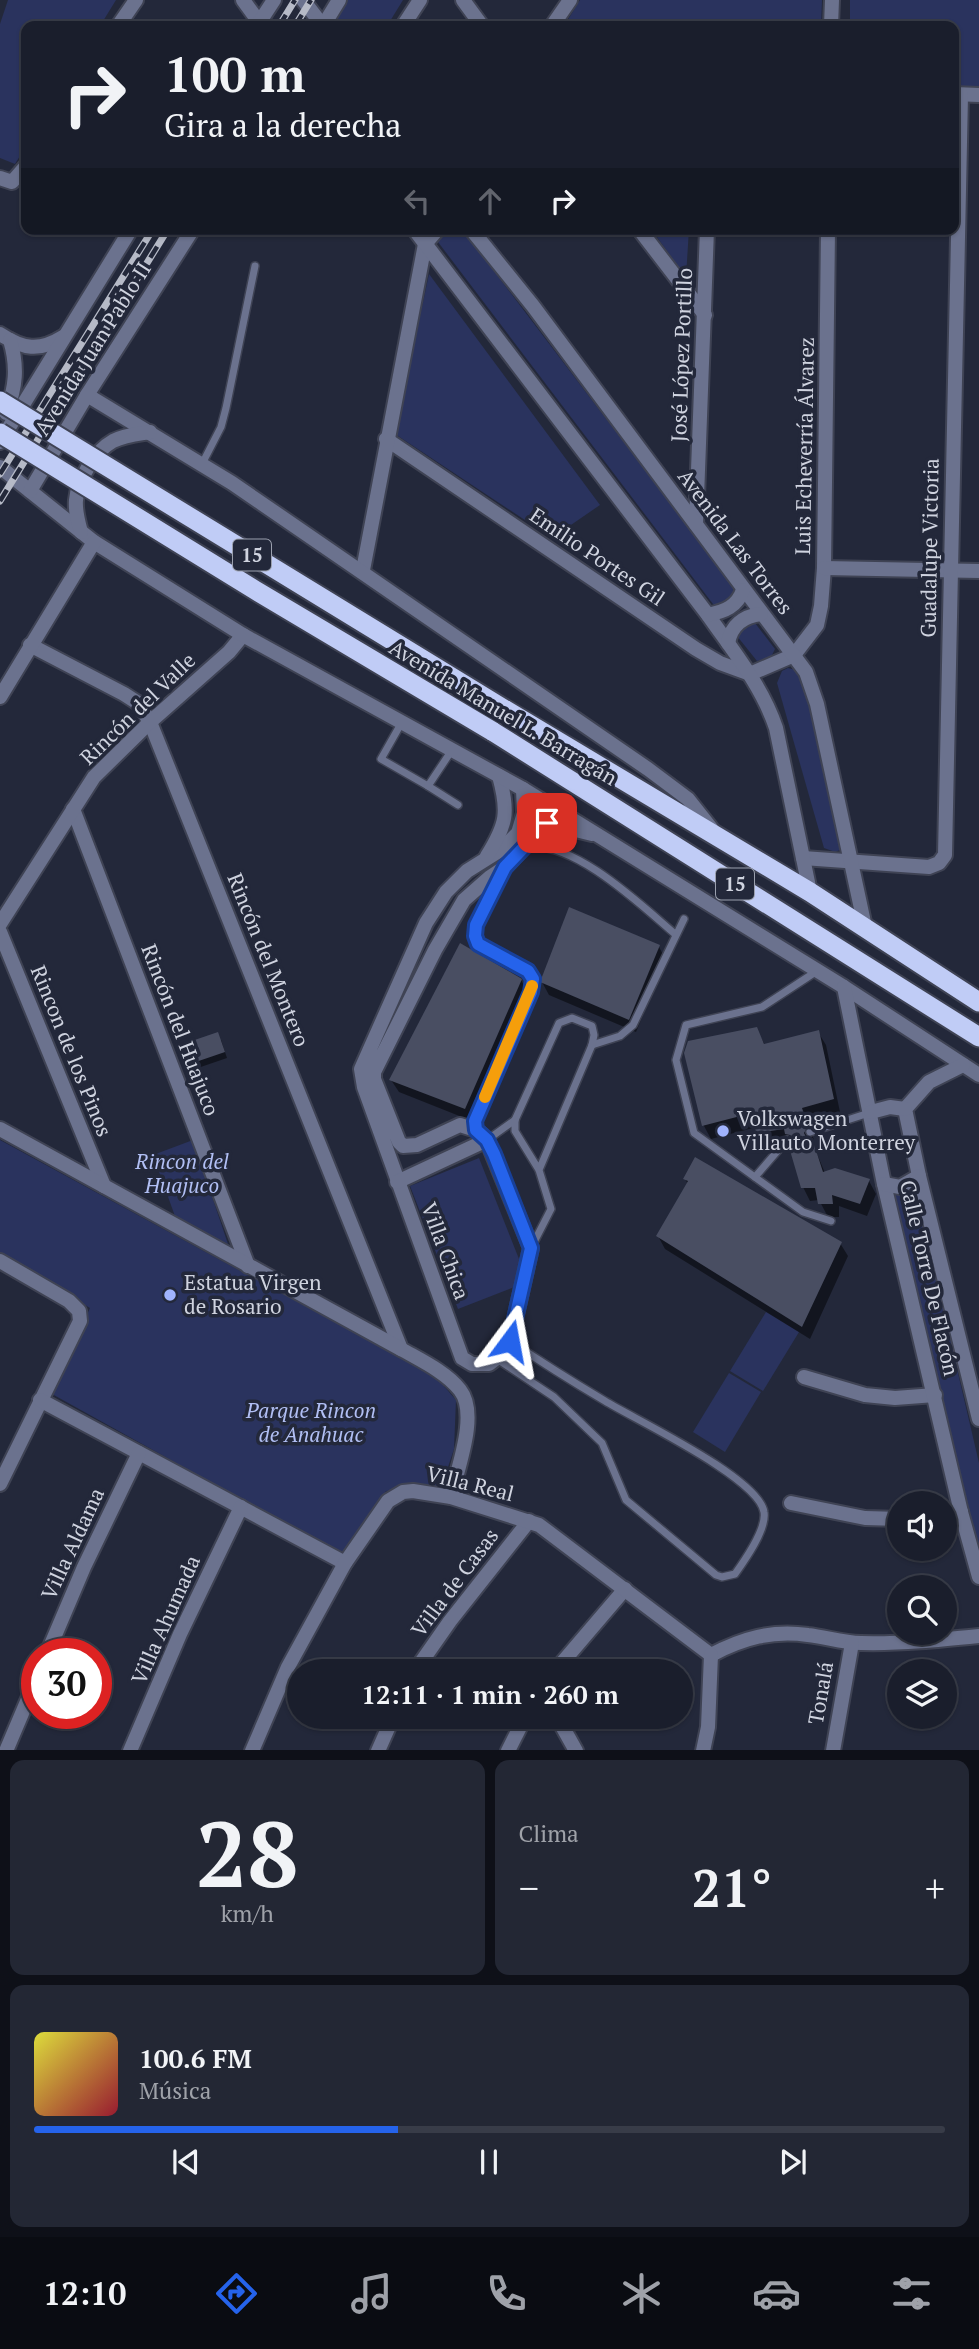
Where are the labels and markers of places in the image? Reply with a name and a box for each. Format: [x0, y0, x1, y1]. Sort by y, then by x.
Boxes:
pin [517, 793, 577, 853]
place label: Volkswagen Villauto Monterrey [737, 1104, 915, 1156]
marker: Volkswagen Villauto Monterrey [715, 1123, 731, 1139]
place label: Estatua Virgen de Rosario [184, 1268, 322, 1320]
marker: Estatua Virgen de Rosario [162, 1287, 178, 1303]

